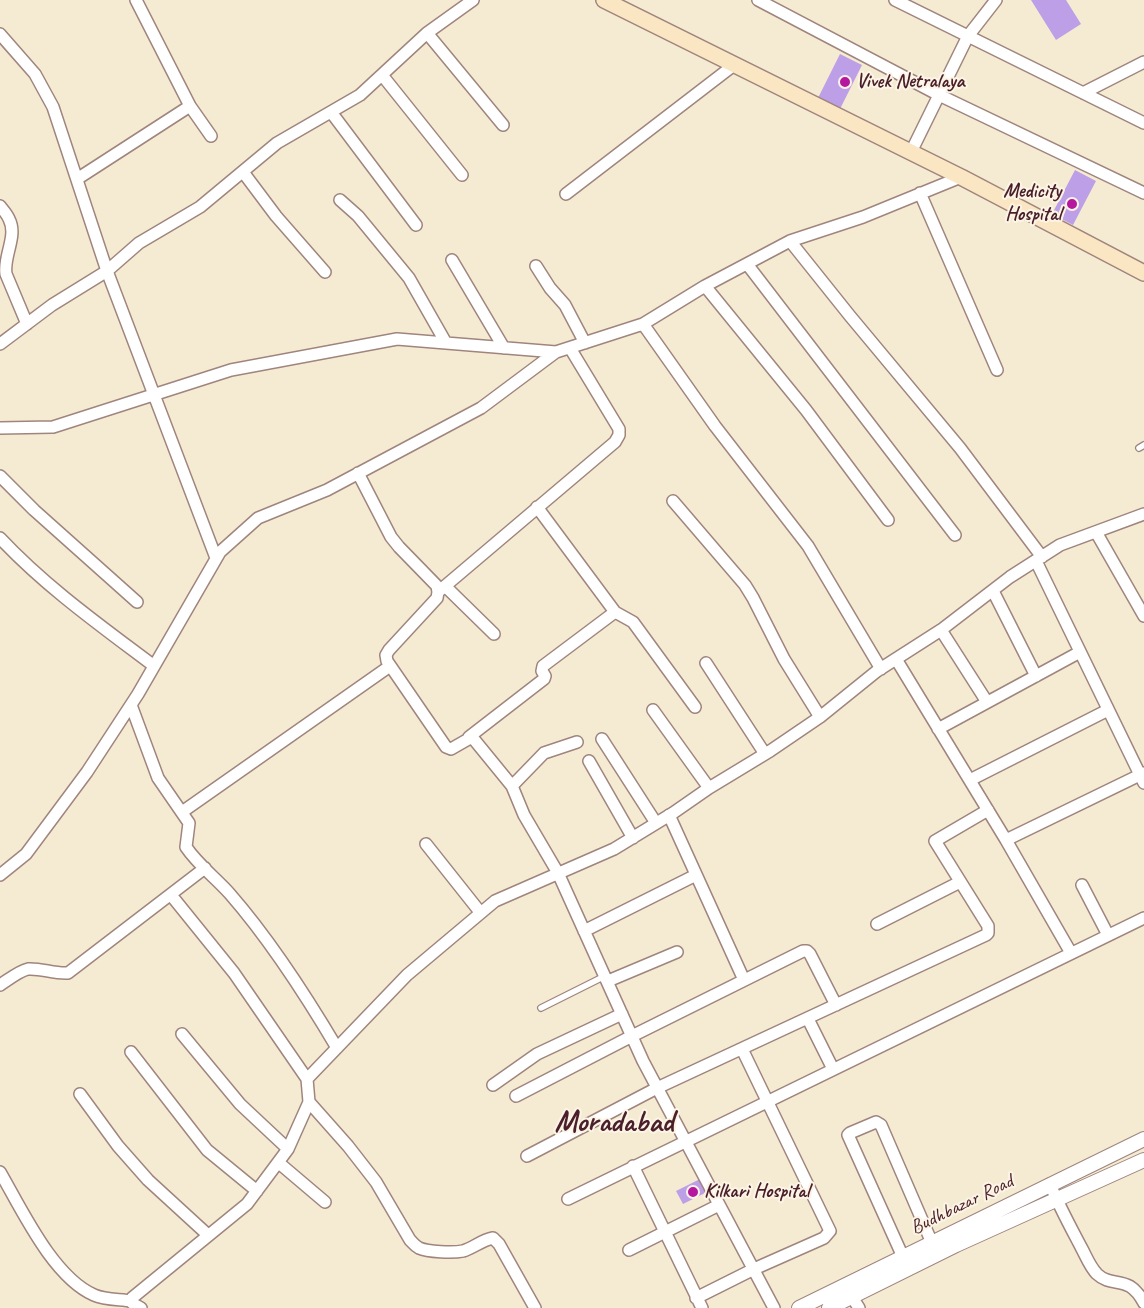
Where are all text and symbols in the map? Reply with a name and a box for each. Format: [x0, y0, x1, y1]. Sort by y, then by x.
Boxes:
place label: Vivek Netralaya [856, 70, 964, 94]
marker: Vivek Netralaya [838, 75, 852, 89]
place label: Medicity Hospital [1003, 180, 1061, 227]
marker: Medicity Hospital [1065, 197, 1079, 211]
district label: Moradabad [554, 1105, 674, 1141]
street label: Budhbazar Road [907, 1170, 1017, 1240]
place label: Kilkari Hospital [704, 1180, 809, 1204]
marker: Kilkari Hospital [686, 1185, 700, 1199]

